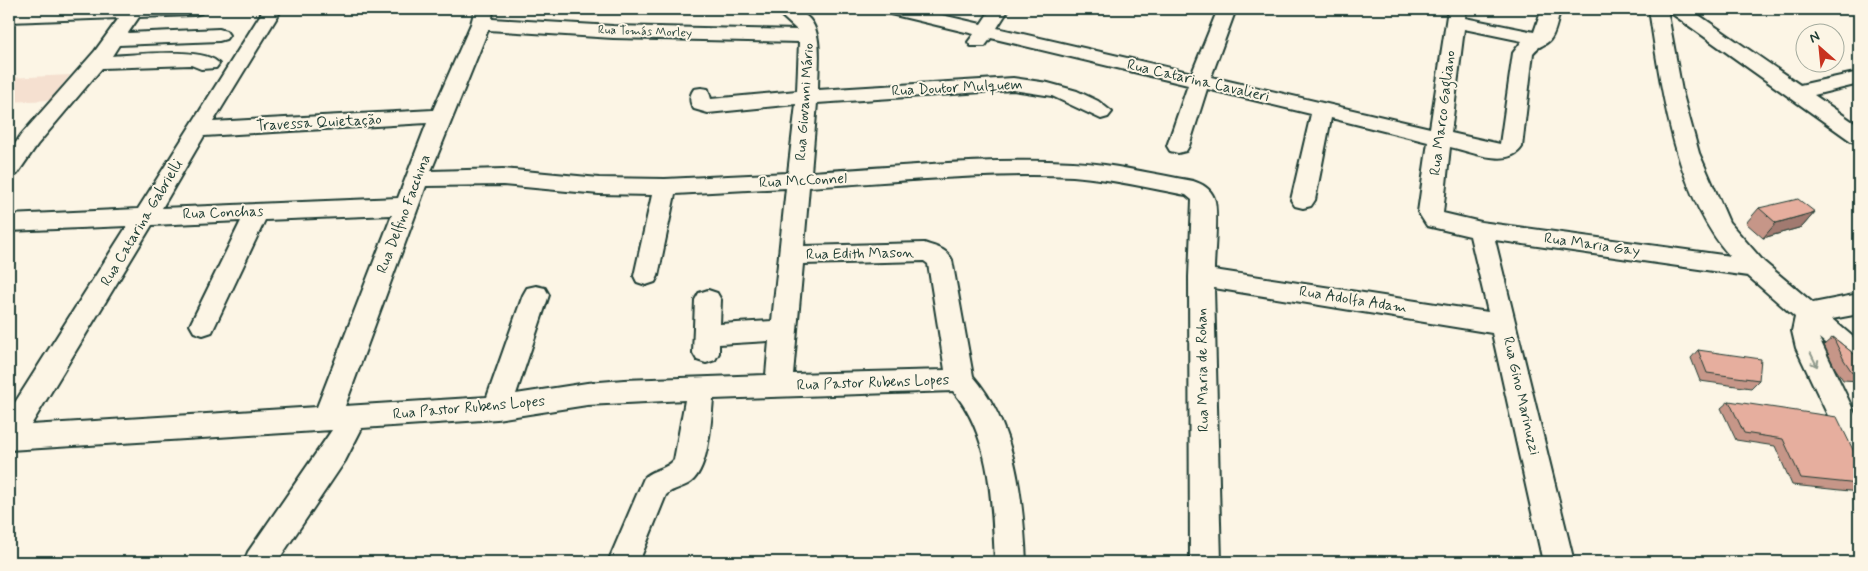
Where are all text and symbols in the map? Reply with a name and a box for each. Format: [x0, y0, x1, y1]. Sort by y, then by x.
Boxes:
street label: Rua Tomás Morley [598, 22, 692, 42]
north arrow [1796, 22, 1846, 72]
text: N [1806, 27, 1823, 47]
street label: Rua Giovanni Mário [791, 42, 819, 162]
street label: Rua Marco Gagliano [1425, 49, 1462, 177]
street label: Rua Catarina Cavalieri [1125, 55, 1271, 107]
street label: Rua Doutor Mulquem [891, 75, 1023, 101]
street label: Travessa Quietação [256, 110, 382, 136]
street label: Rua Delfino Facchina [372, 152, 436, 276]
street label: Rua Catarina Gabrielli [96, 156, 188, 290]
street label: Rua McConnel [758, 169, 848, 193]
street label: Rua Conchas [182, 202, 264, 224]
street label: Rua Maria Gay [1543, 228, 1642, 262]
street label: Rua Edith Mason [806, 243, 914, 265]
street label: Rua Adolfa Adam [1298, 282, 1408, 318]
street label: Rua Maria de Rohan [1192, 308, 1214, 432]
street label: Rua Gino Marinuzzi [1498, 335, 1544, 457]
one-way arrow [1810, 352, 1819, 367]
street label: Rua Pastor Rubens Lopes [796, 370, 950, 396]
street label: Rua Pastor Rubens Lopes [392, 391, 546, 425]

